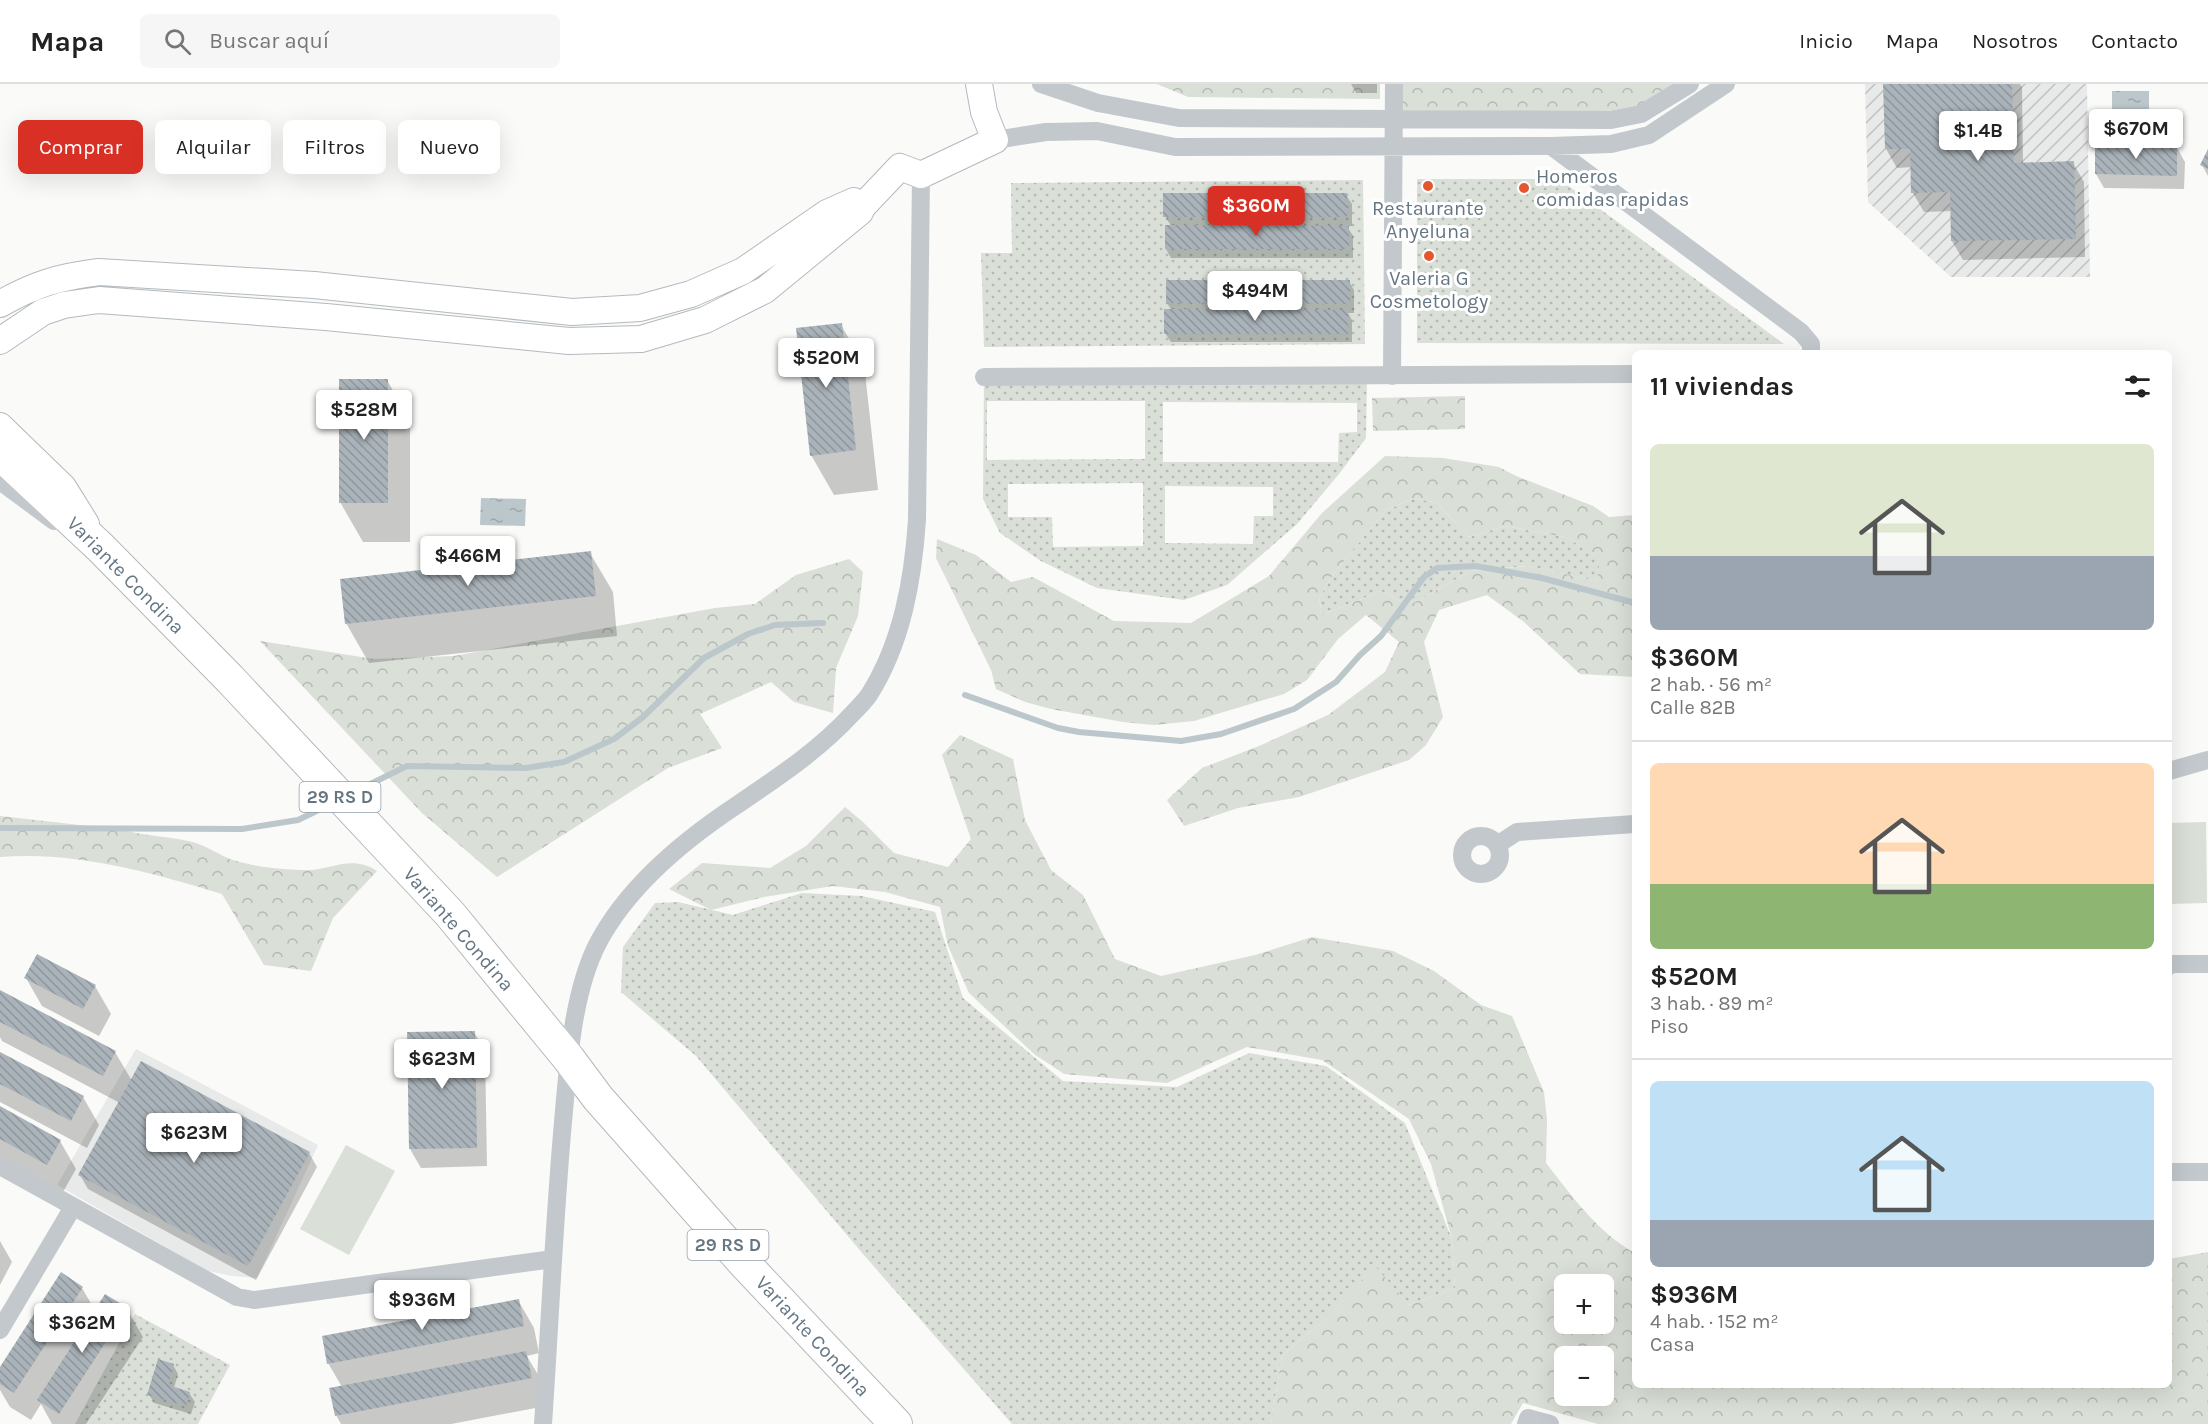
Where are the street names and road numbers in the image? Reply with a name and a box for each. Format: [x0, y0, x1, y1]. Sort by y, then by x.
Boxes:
street label: Variante Condina [62, 512, 189, 639]
road number: 29 RS D [300, 782, 380, 812]
street label: Variante Condina [399, 863, 519, 996]
road number: 29 RS D [688, 1230, 768, 1260]
street label: Variante Condina [751, 1271, 874, 1401]

